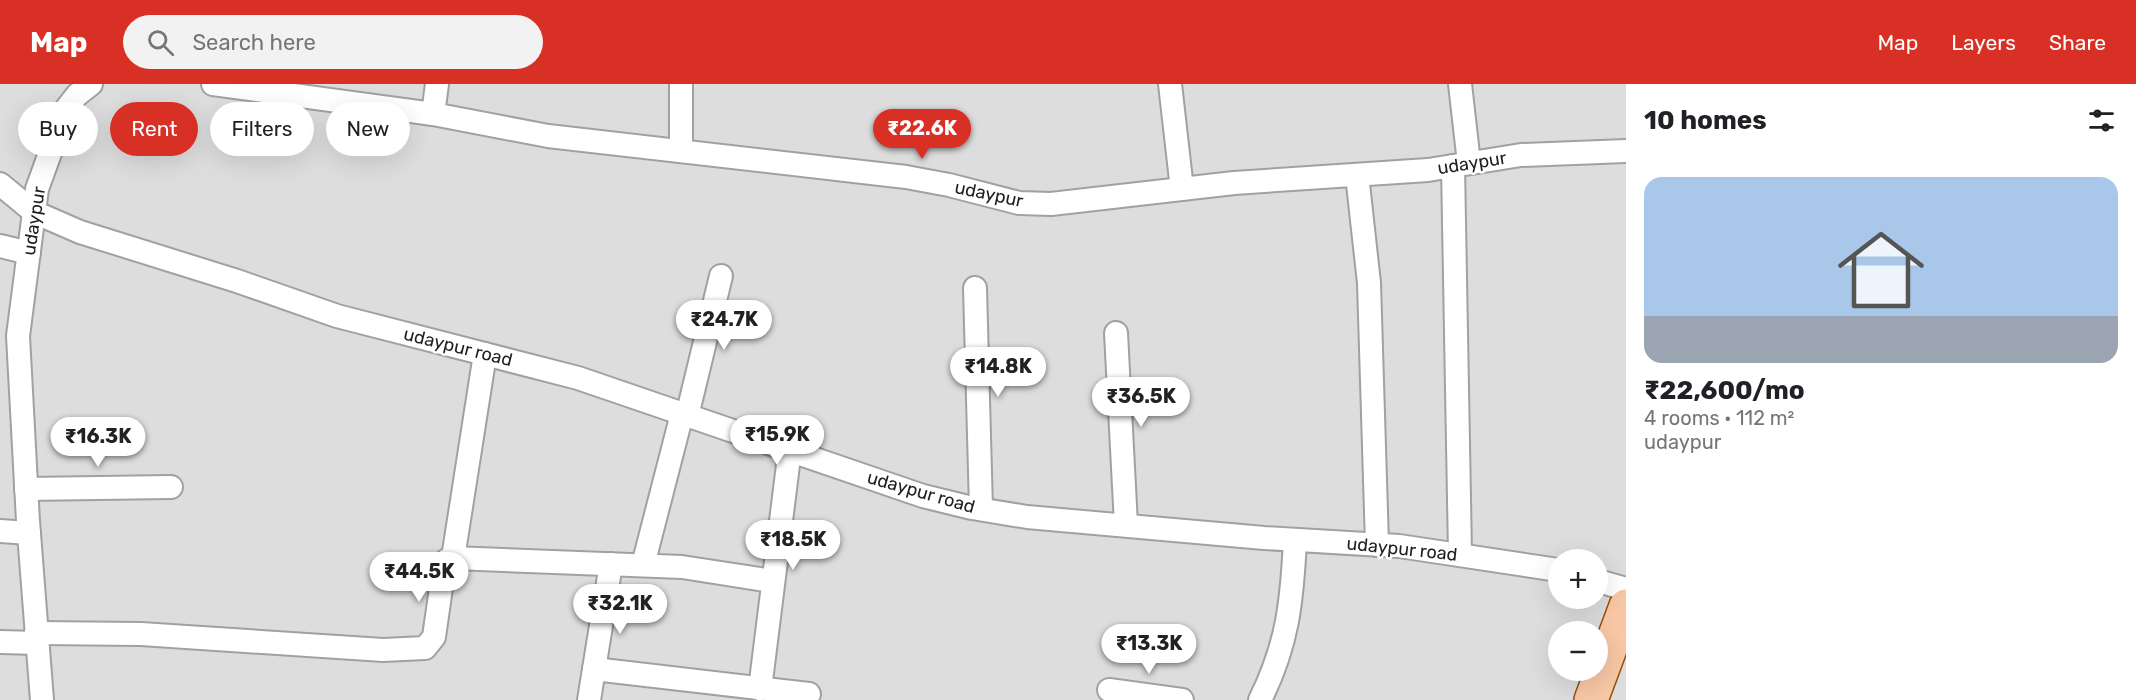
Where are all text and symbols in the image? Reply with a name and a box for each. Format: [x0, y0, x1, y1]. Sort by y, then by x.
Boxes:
search box [123, 15, 543, 69]
text: Map [30, 26, 87, 59]
icon: search [144, 26, 177, 59]
text: Search here [192, 29, 316, 56]
text: Map [1877, 30, 1918, 55]
text: Layers [1951, 30, 2016, 55]
text: Share [2049, 30, 2106, 55]
chip: Buy [18, 102, 98, 156]
chip: Rent [110, 102, 198, 156]
chip: Filters [210, 102, 314, 156]
chip: New [326, 102, 410, 156]
icon: filters [2085, 104, 2118, 137]
text: 10 homes [1644, 105, 1767, 136]
pin: ₹22.6K [873, 109, 971, 160]
text: ₹22.6K [887, 116, 957, 140]
street label: udaypur [1436, 147, 1508, 179]
street label: udaypur [953, 176, 1025, 212]
street label: udaypur [18, 185, 50, 257]
icon: home [1827, 216, 1935, 324]
pin: ₹24.7K [675, 300, 773, 351]
text: ₹24.7K [690, 307, 758, 331]
street label: udaypur road [401, 323, 515, 371]
pin: ₹14.8K [949, 347, 1047, 398]
text: ₹14.8K [964, 354, 1032, 378]
text: ₹22,600/mo [1644, 375, 1805, 406]
pin: ₹36.5K [1092, 377, 1190, 428]
text: ₹36.5K [1106, 384, 1176, 408]
text: 4 rooms · 112 m² [1644, 406, 1794, 430]
pin: ₹15.9K [728, 415, 826, 466]
pin: ₹16.3K [49, 417, 147, 468]
text: ₹15.9K [744, 422, 810, 446]
text: ₹16.3K [64, 424, 132, 448]
text: udaypur [1644, 430, 1721, 454]
street label: udaypur road [864, 466, 978, 518]
pin: ₹18.5K [744, 520, 842, 571]
text: ₹18.5K [759, 527, 827, 551]
street label: udaypur road [1346, 532, 1458, 566]
map controls [1548, 549, 1608, 681]
button: + [1548, 549, 1608, 609]
pin: ₹44.5K [370, 552, 468, 603]
text: ₹44.5K [383, 559, 455, 583]
pin: ₹32.1K [571, 584, 669, 635]
text: ₹32.1K [587, 591, 653, 615]
button: − [1548, 621, 1608, 681]
pin: ₹13.3K [1100, 624, 1198, 675]
text: ₹13.3K [1115, 631, 1183, 655]

